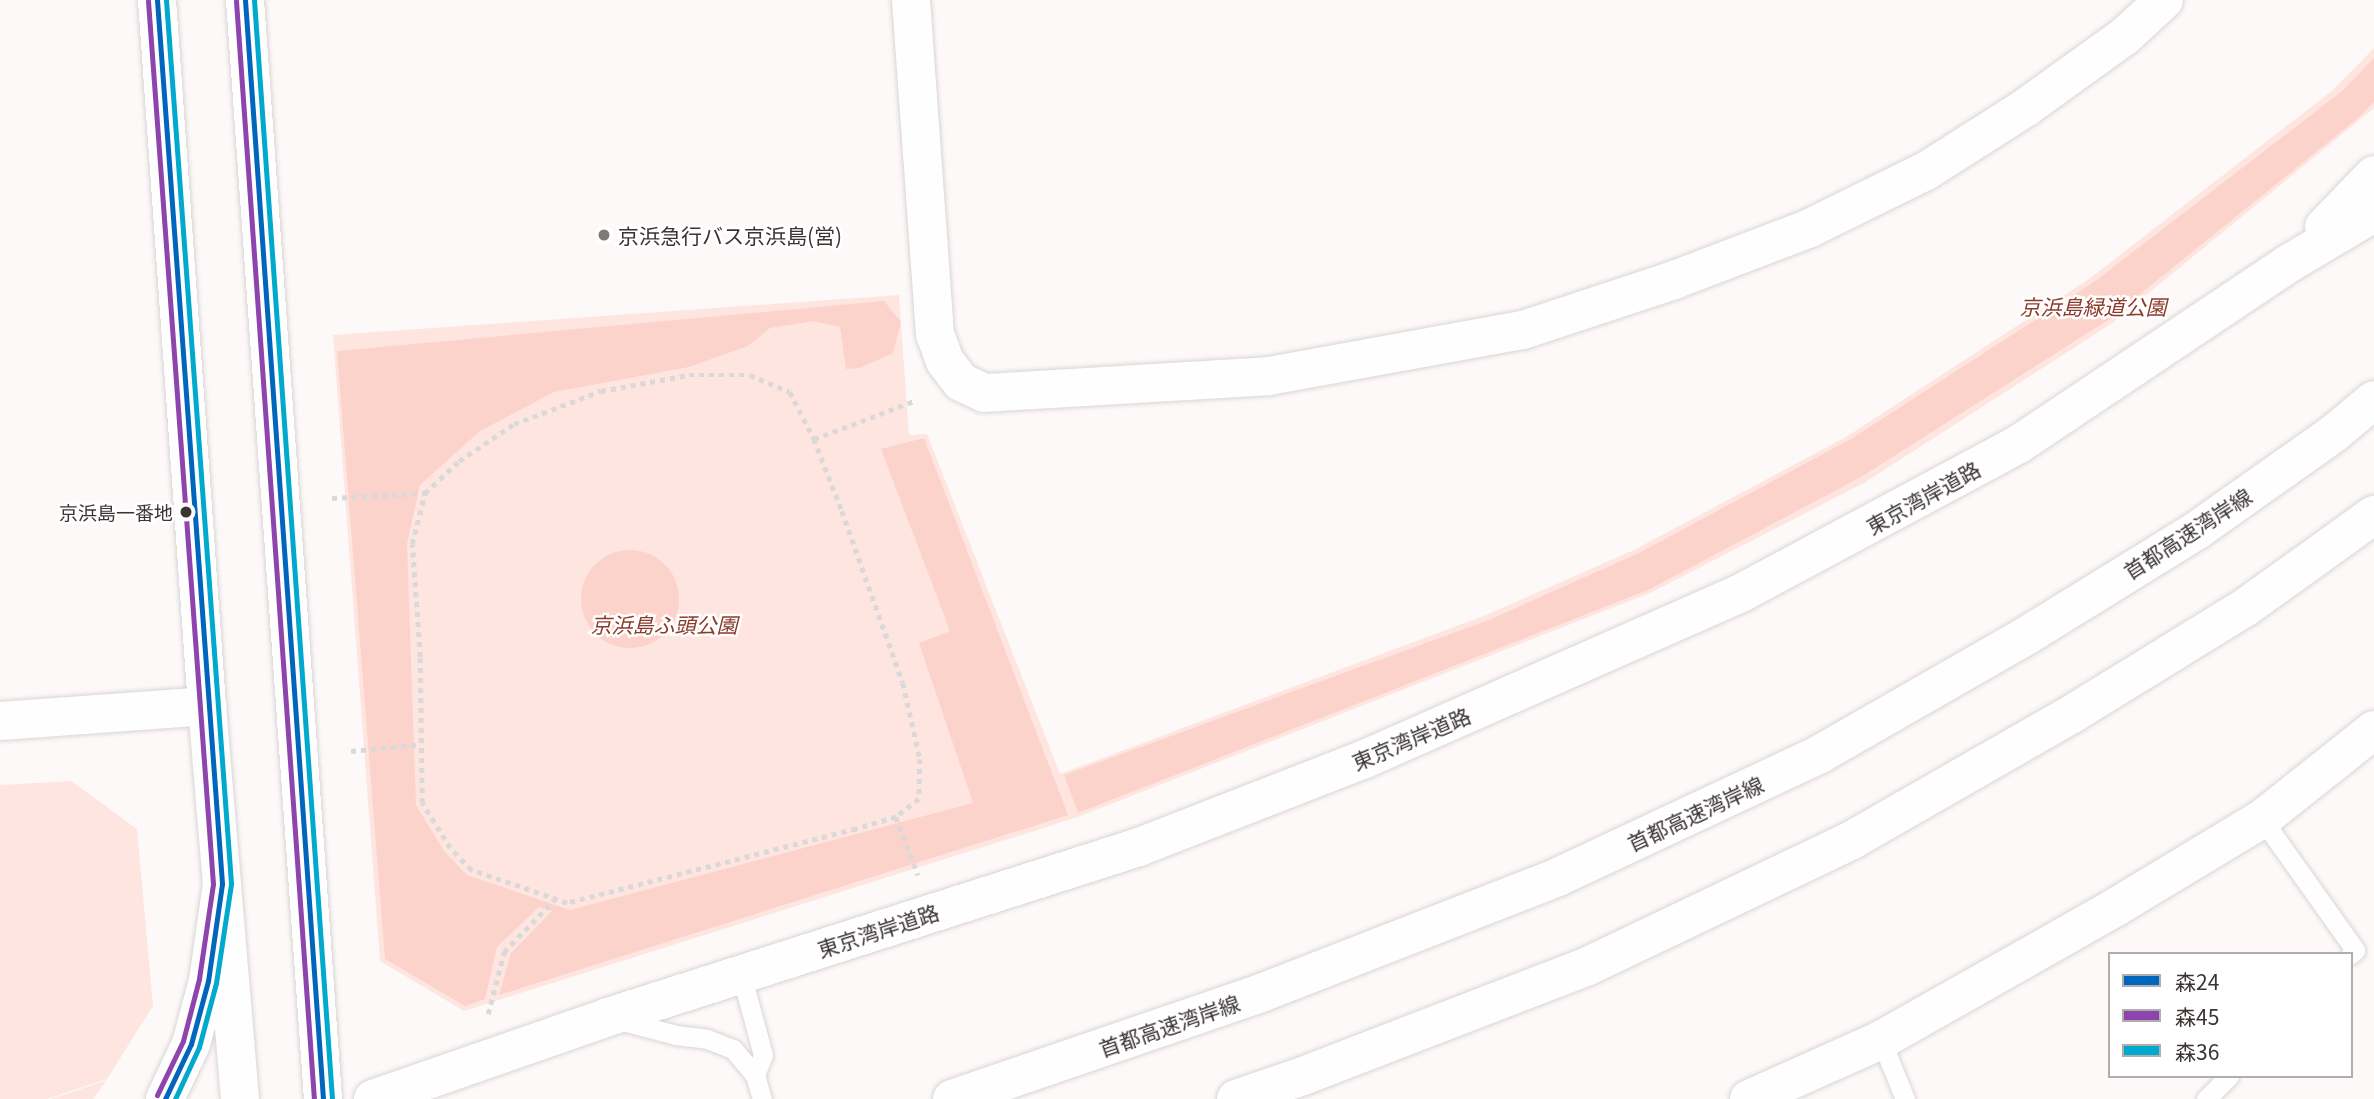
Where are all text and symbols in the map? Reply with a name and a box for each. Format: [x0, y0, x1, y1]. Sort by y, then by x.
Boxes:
place label: 京浜急行バス京浜島(営) [618, 222, 842, 248]
marker: 京浜急行バス京浜島(営) [596, 227, 612, 243]
park label: 京浜島緑道公園 [2020, 293, 2166, 319]
street label: 東京湾岸道路 [1862, 455, 1984, 539]
street label: 首都高速湾岸線 [2118, 482, 2256, 584]
place label: 京浜島一番地 [59, 501, 173, 523]
marker: 京浜島一番地 [179, 505, 193, 519]
park label: 京浜島ふ頭公園 [591, 611, 737, 637]
street label: 東京湾岸道路 [1348, 702, 1474, 774]
street label: 首都高速湾岸線 [1623, 771, 1767, 855]
street label: 東京湾岸道路 [814, 899, 942, 961]
legend [2108, 952, 2353, 1078]
text: 森24 [2175, 966, 2219, 996]
street label: 首都高速湾岸線 [1095, 989, 1243, 1061]
text: 森45 [2175, 1001, 2219, 1031]
text: 森36 [2175, 1036, 2219, 1066]

